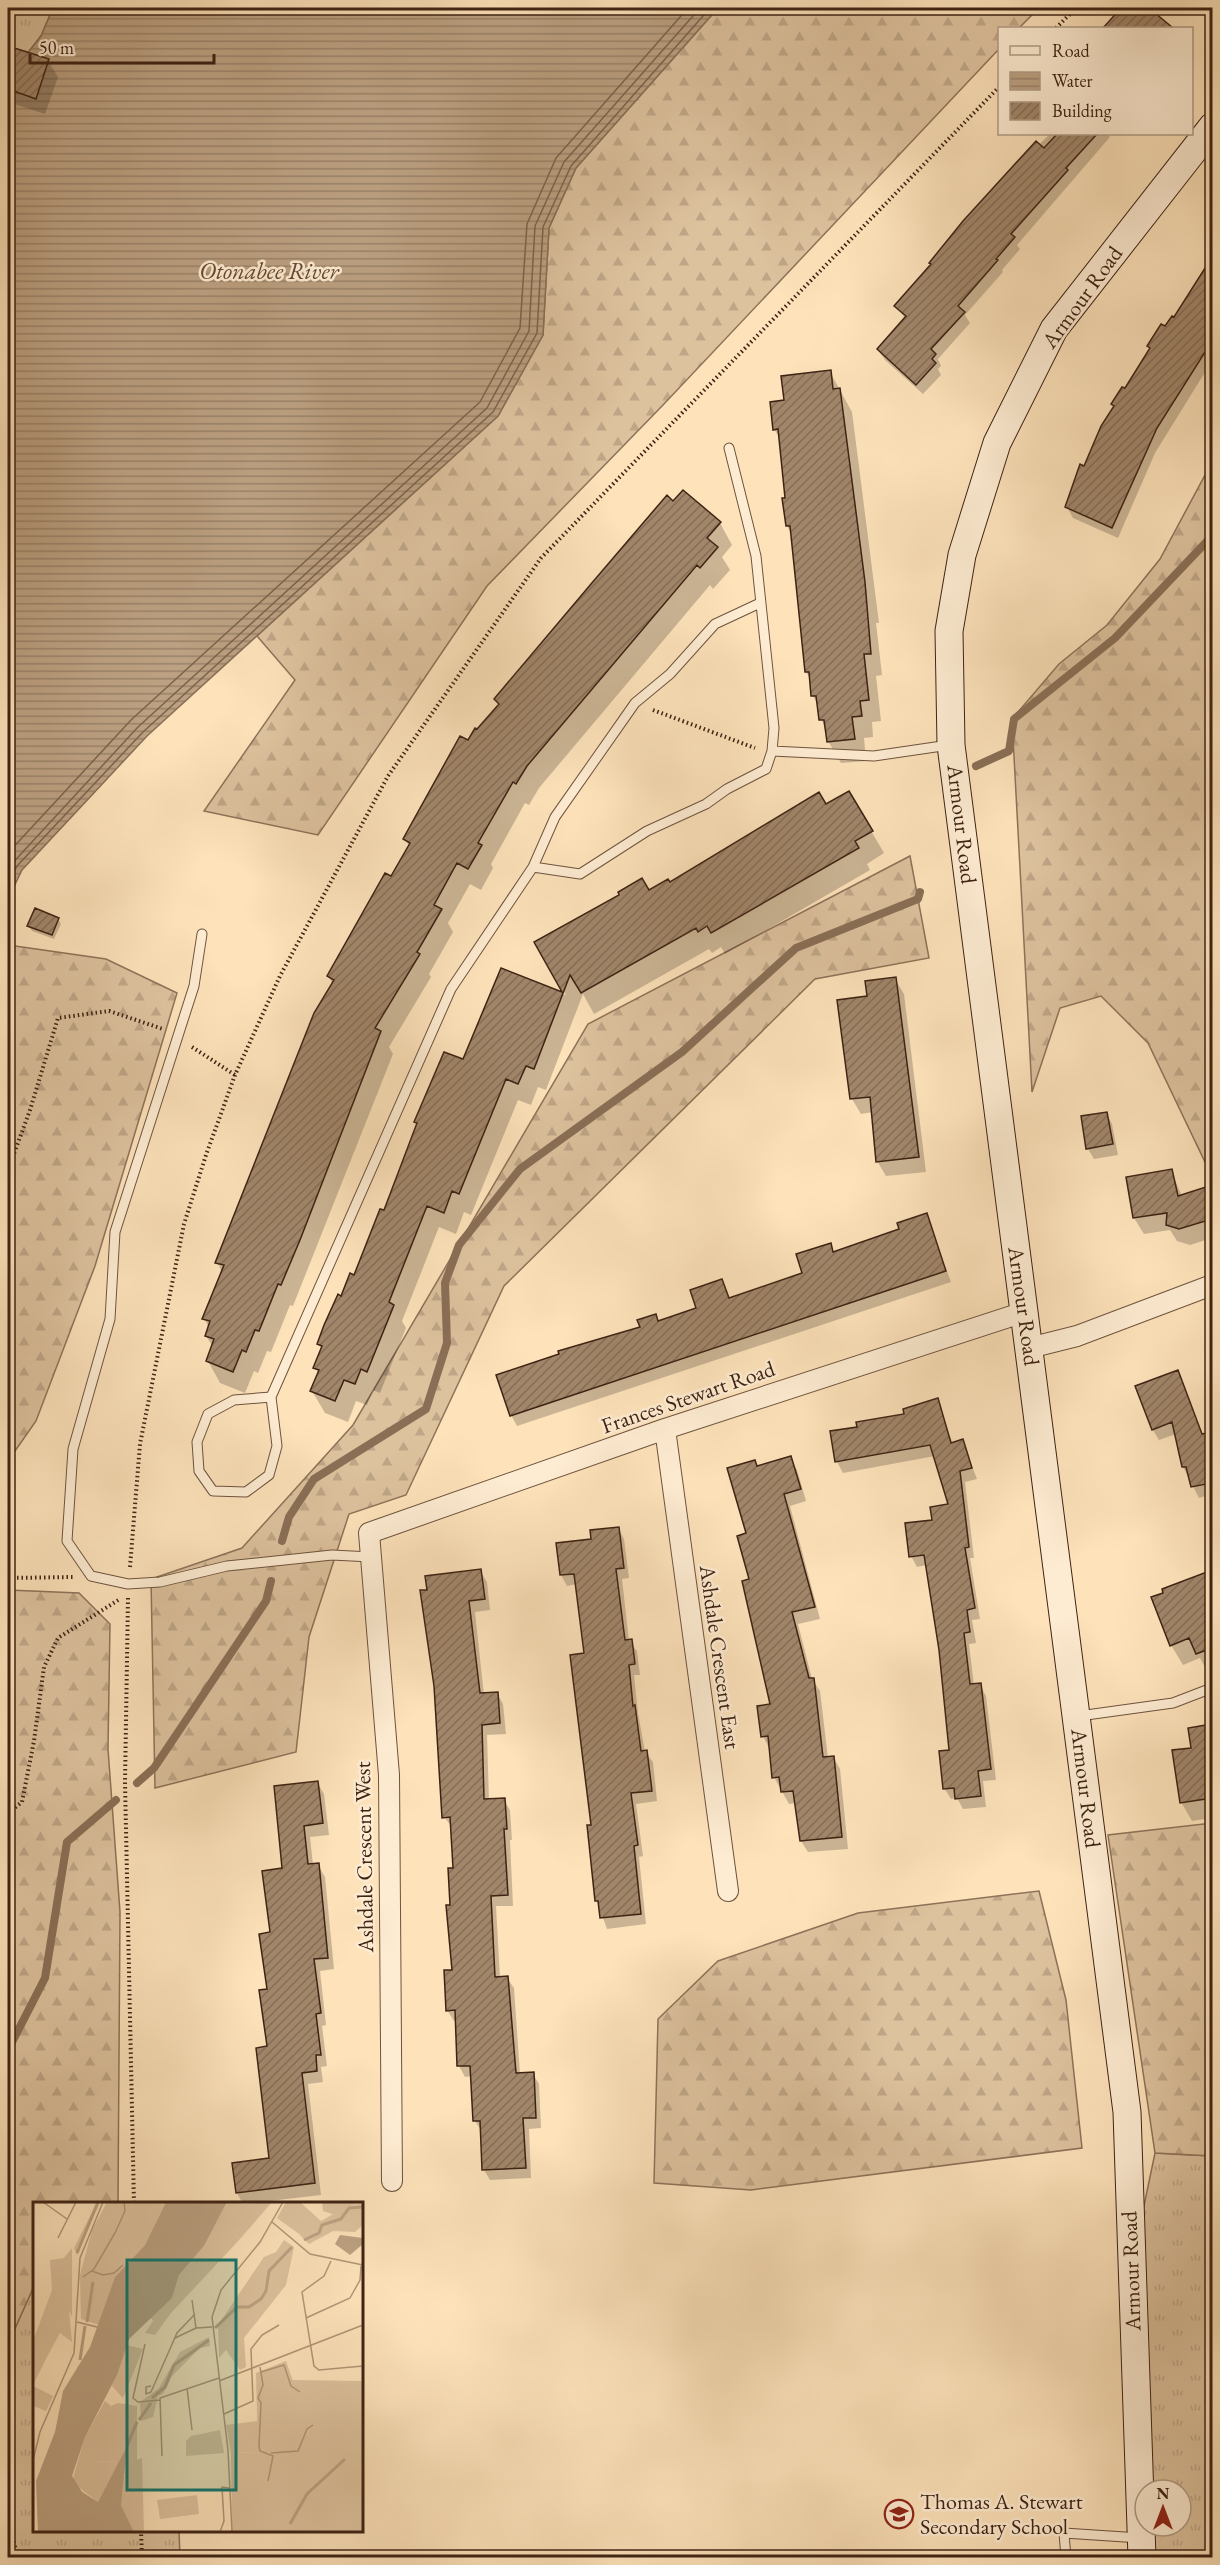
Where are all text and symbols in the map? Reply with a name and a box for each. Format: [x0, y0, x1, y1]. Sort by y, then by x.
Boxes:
scale bar [30, 27, 214, 65]
legend [998, 27, 1193, 135]
text: 50 m [39, 36, 74, 59]
text: Road [1052, 39, 1091, 62]
text: Water [1052, 69, 1093, 92]
text: Building [1052, 99, 1112, 122]
street label: Armour Road [1034, 239, 1129, 355]
water label: Otonabee River [199, 255, 341, 286]
street label: Armour Road [940, 762, 984, 886]
street label: Armour Road [1001, 1244, 1047, 1368]
street label: Frances Stewart Road [597, 1353, 779, 1440]
street label: Ashdale Crescent East [693, 1562, 747, 1751]
street label: Armour Road [1064, 1726, 1108, 1850]
street label: Ashdale Crescent West [348, 1761, 380, 1954]
inset map [33, 2202, 363, 2532]
street label: Armour Road [1114, 2210, 1148, 2332]
north arrow [1133, 2478, 1193, 2538]
text: N [1157, 2483, 1170, 2504]
place label: Thomas A. Stewart Secondary School [920, 2487, 1083, 2541]
school or university icon: Thomas A. Stewart Secondary School [883, 2498, 915, 2530]

